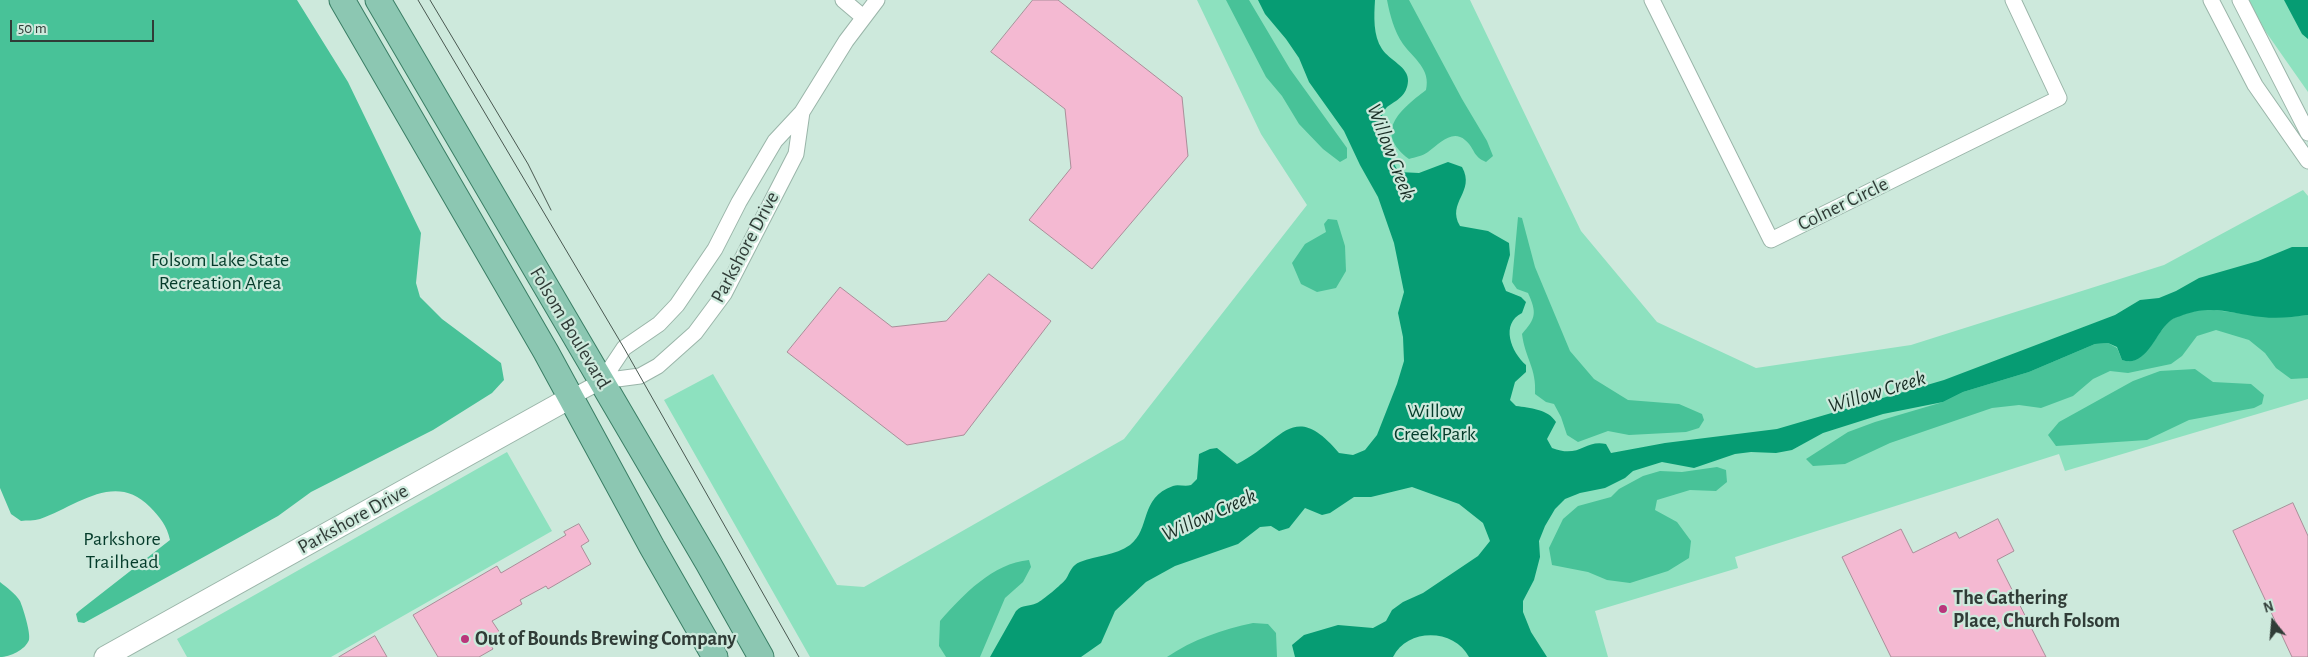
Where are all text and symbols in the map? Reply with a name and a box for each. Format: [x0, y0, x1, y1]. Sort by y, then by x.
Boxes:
scale bar [12, 10, 156, 42]
text: 50 m [18, 21, 47, 36]
water label: Willow Creek [1361, 100, 1421, 204]
street label: Colner Circle [1794, 172, 1892, 236]
street label: Parkshore Drive [706, 187, 784, 307]
park label: Folsom Lake State Recreation Area [151, 248, 289, 295]
street label: Folsom Boulevard [524, 263, 616, 393]
water label: Willow Creek [1825, 365, 1929, 419]
park label: Willow Creek Park [1394, 399, 1476, 446]
street label: Parkshore Drive [294, 479, 412, 559]
water label: Willow Creek [1158, 483, 1260, 547]
park label: Parkshore Trailhead [83, 527, 161, 574]
place label: The Gathering Place, Church Folsom [1953, 586, 2120, 633]
north arrow [2248, 597, 2298, 647]
text: N [2262, 600, 2275, 616]
marker: The Gathering Place, Church Folsom [1937, 603, 1949, 615]
place label: Out of Bounds Brewing Company [475, 627, 736, 651]
marker: Out of Bounds Brewing Company [459, 633, 471, 645]

